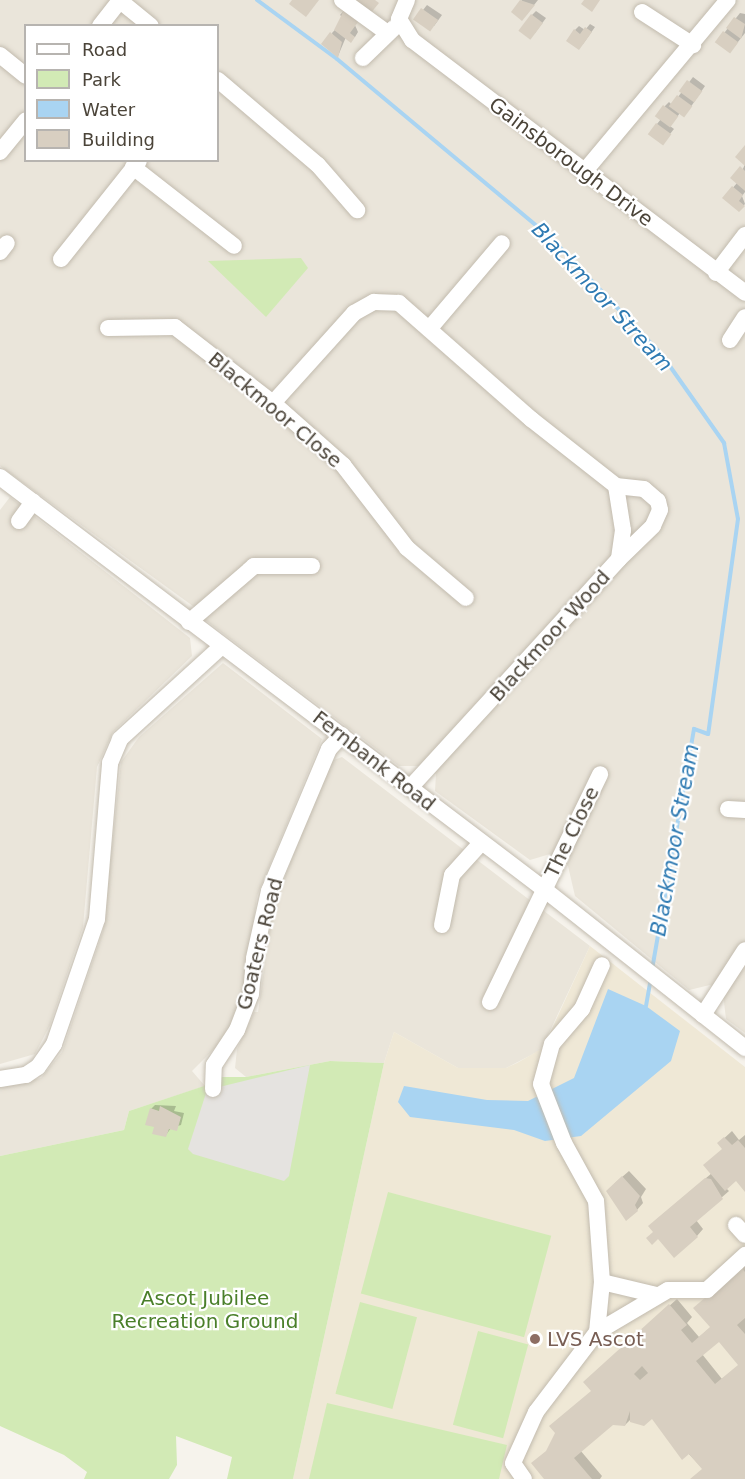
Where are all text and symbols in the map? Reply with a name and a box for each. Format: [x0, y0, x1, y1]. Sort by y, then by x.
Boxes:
legend [24, 24, 219, 162]
text: Road [82, 39, 127, 60]
text: Park [82, 69, 121, 90]
street label: Gainsborough Drive [484, 93, 658, 231]
text: Water [82, 99, 135, 120]
text: Building [82, 129, 155, 150]
water label: Blackmoor Stream [526, 217, 678, 377]
street label: Blackmoor Close [203, 347, 347, 473]
street label: Blackmoor Wood [485, 565, 615, 707]
street label: Fernbank Road [308, 706, 440, 816]
water label: Blackmoor Stream [646, 742, 704, 938]
street label: The Close [540, 783, 604, 881]
street label: Goaters Road [232, 875, 288, 1013]
park label: Ascot Jubilee Recreation Ground [112, 1287, 298, 1334]
place label: LVS Ascot [547, 1327, 644, 1351]
marker: LVS Ascot [528, 1332, 542, 1346]

